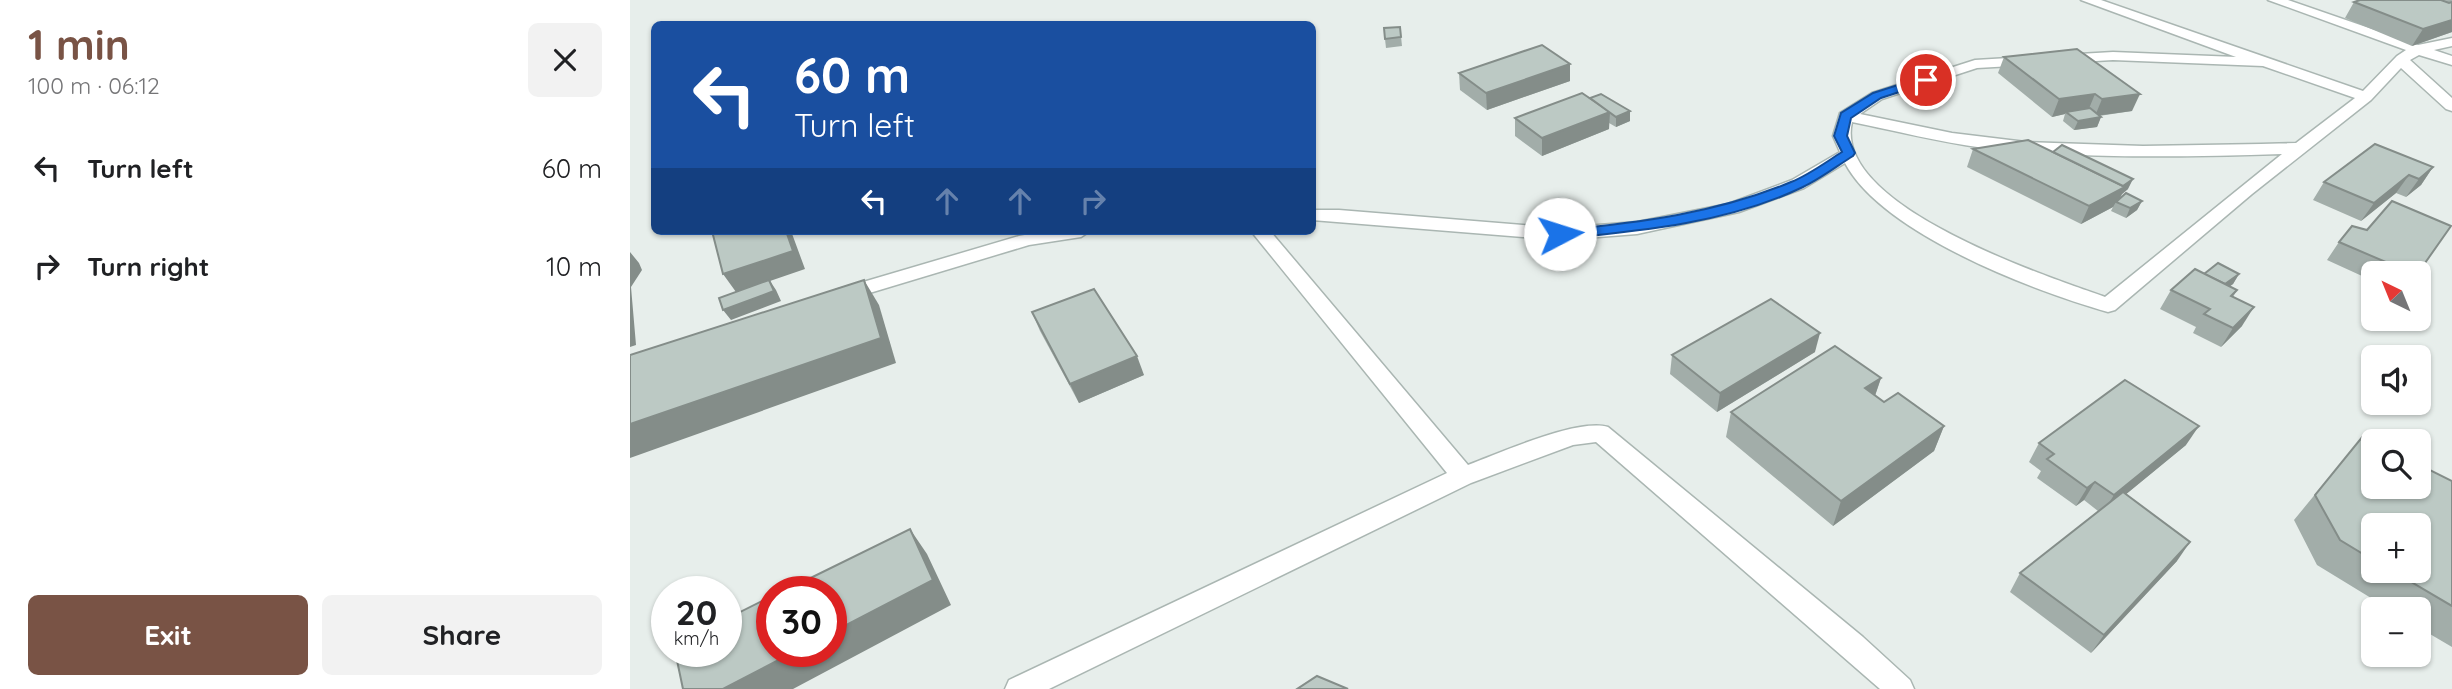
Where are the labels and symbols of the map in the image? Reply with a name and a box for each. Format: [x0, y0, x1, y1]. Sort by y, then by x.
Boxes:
pin [1896, 50, 1956, 110]
position arrow [1523, 197, 1597, 271]
north arrow [2361, 261, 2431, 331]
speed limit sign: 30 [756, 576, 847, 667]

